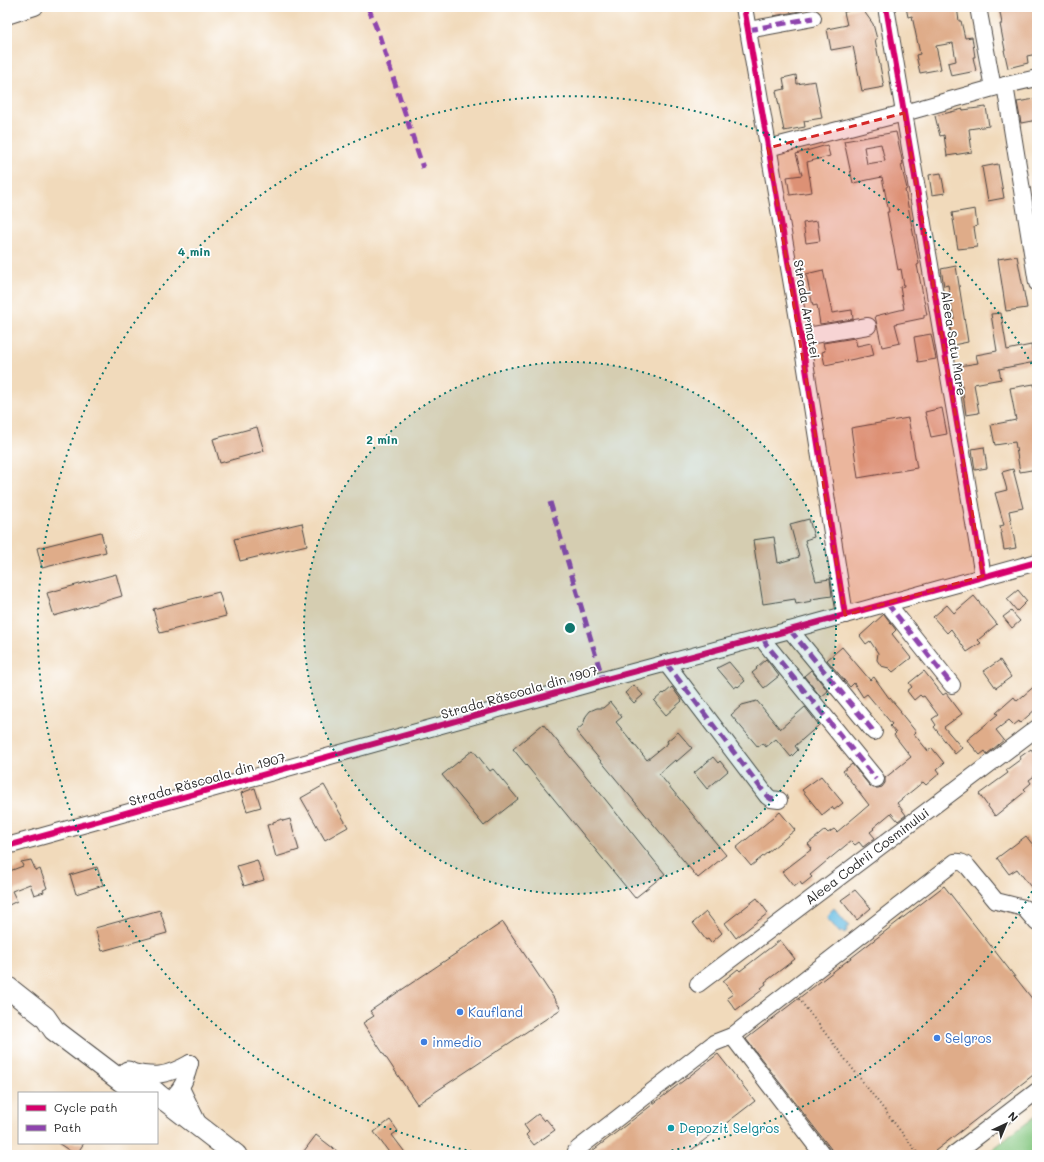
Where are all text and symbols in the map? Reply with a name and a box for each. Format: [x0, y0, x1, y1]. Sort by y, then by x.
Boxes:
text: 4 min [178, 243, 210, 259]
street label: Strada Armatei [790, 258, 825, 360]
street label: Aleea Satu Mare [938, 289, 971, 397]
text: 2 min [366, 431, 398, 447]
centre of rings [563, 621, 577, 635]
street label: Strada Răscoala din 1907 [439, 661, 599, 722]
street label: Strada Răscoala din 1907 [127, 748, 287, 809]
street label: Aleea Codrii Cosminului [801, 803, 932, 908]
place label: Kaufland [468, 1003, 523, 1020]
marker: Kaufland [455, 1007, 465, 1017]
place label: Selgros [945, 1029, 992, 1046]
place label: inmedio [432, 1033, 482, 1050]
marker: Selgros [932, 1033, 942, 1043]
marker: inmedio [419, 1037, 429, 1047]
legend [18, 1092, 158, 1144]
text: Cycle path [54, 1099, 117, 1115]
north arrow [986, 1104, 1026, 1144]
text: N [1005, 1108, 1022, 1125]
text: Path [54, 1119, 81, 1135]
place label: Depozit Selgros [679, 1119, 780, 1136]
marker: Depozit Selgros [666, 1123, 676, 1133]

